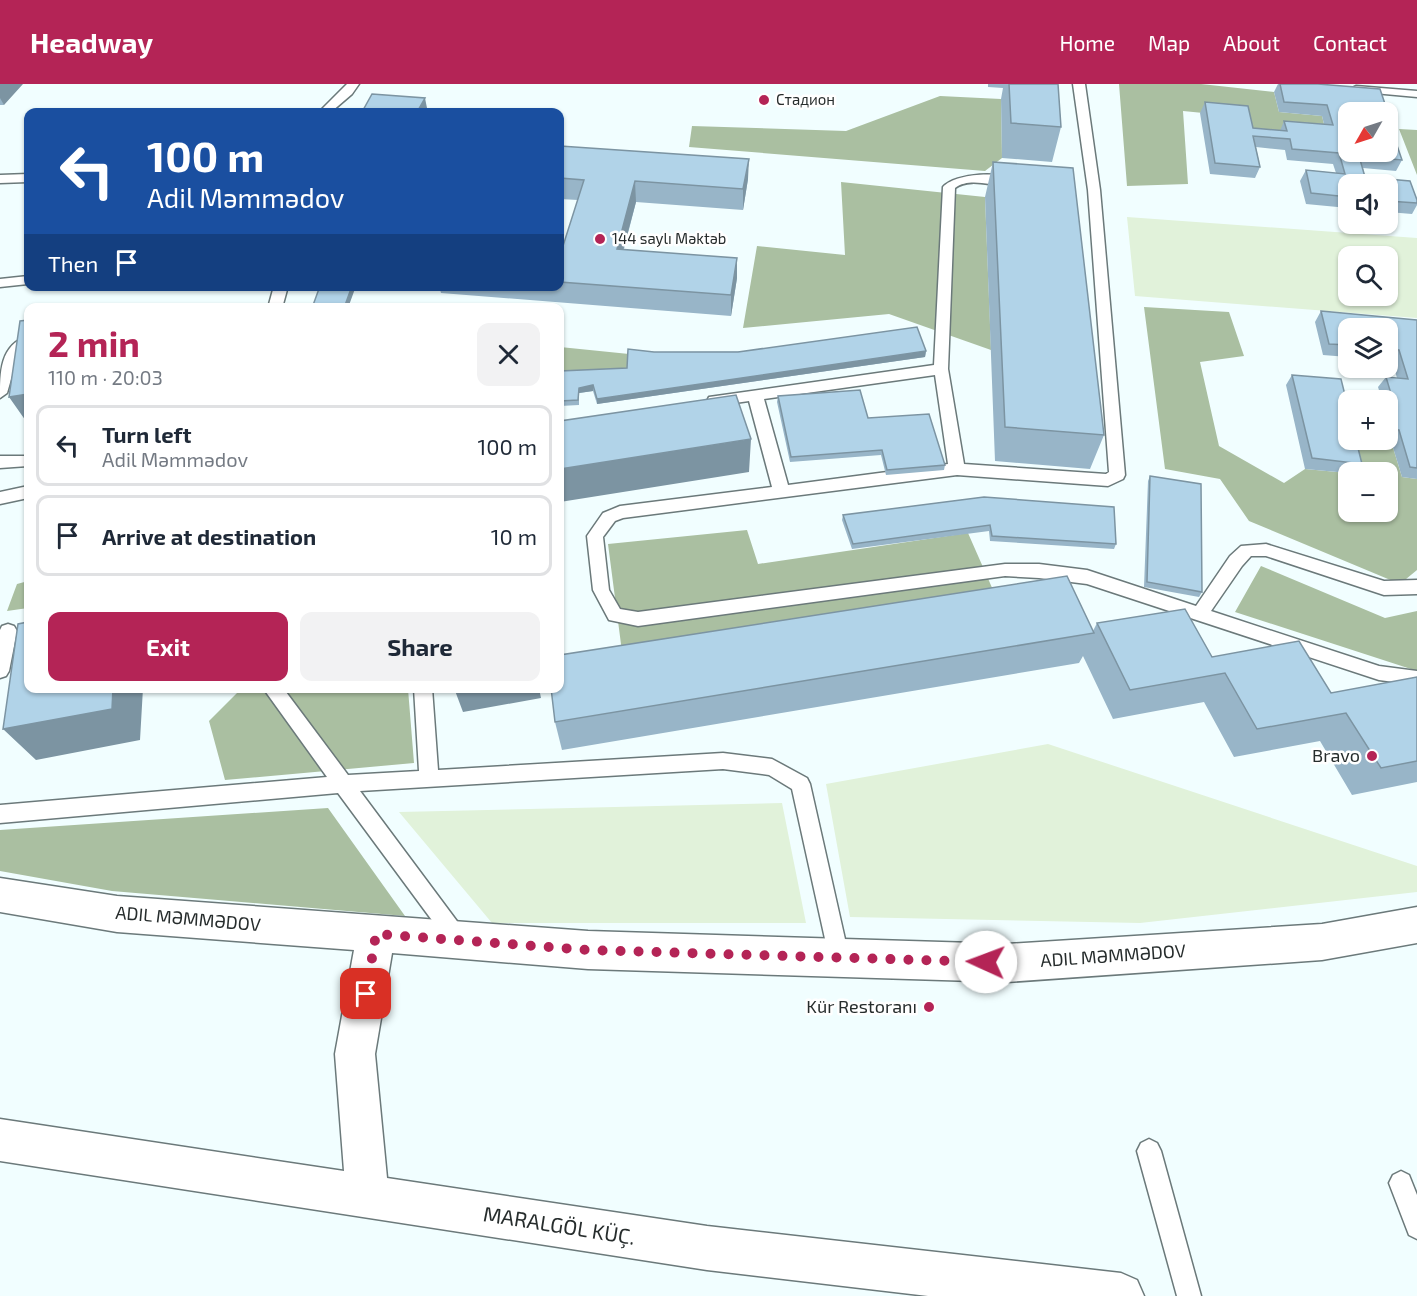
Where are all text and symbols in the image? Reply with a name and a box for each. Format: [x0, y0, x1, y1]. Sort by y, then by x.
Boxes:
text: Headway [30, 25, 153, 59]
text: Home [1059, 30, 1115, 55]
text: Map [1148, 30, 1190, 55]
text: About [1223, 30, 1280, 55]
text: Contact [1313, 30, 1387, 55]
place label: Стадион [776, 90, 835, 108]
marker: Стадион [757, 93, 771, 107]
north arrow [1338, 102, 1398, 162]
map controls [1338, 102, 1398, 522]
text: 100 m [147, 130, 264, 180]
icon: left [48, 132, 126, 210]
button: sound [1338, 174, 1398, 234]
text: Adil Məmmədov [147, 181, 344, 213]
place label: 144 saylı Məktəb [612, 229, 726, 247]
marker: 144 saylı Məktəb [593, 232, 607, 246]
icon: arrive [110, 246, 143, 279]
button: search [1338, 246, 1398, 306]
text: Then [48, 250, 98, 276]
button: layers [1338, 318, 1398, 378]
text: 2 min [48, 321, 140, 364]
button: close [477, 323, 540, 386]
text: 110 m · 20:03 [48, 365, 163, 389]
button: + [1338, 390, 1398, 450]
text: Turn left [102, 421, 191, 447]
icon: left [51, 429, 84, 462]
text: 100 m [478, 433, 537, 459]
text: Adil Məmmədov [102, 447, 248, 471]
button: − [1338, 462, 1398, 522]
icon: arrive [51, 519, 84, 552]
text: Arrive at destination [102, 523, 316, 549]
text: 10 m [491, 523, 537, 549]
button: Exit [48, 612, 288, 681]
button: Share [300, 612, 540, 681]
place label: Bravo [1312, 744, 1360, 766]
marker: Bravo [1365, 749, 1379, 763]
street label: ADIL MƏMMƏDOV [115, 901, 262, 935]
position arrow [954, 930, 1018, 994]
street label: ADIL MƏMMƏDOV [1039, 939, 1186, 971]
pin [340, 968, 391, 1019]
icon: arrive [349, 977, 382, 1010]
place label: Kür Restoranı [806, 995, 917, 1017]
marker: Kür Restoranı [922, 1000, 936, 1014]
street label: MARALGÖL KÜÇ. [481, 1200, 637, 1251]

